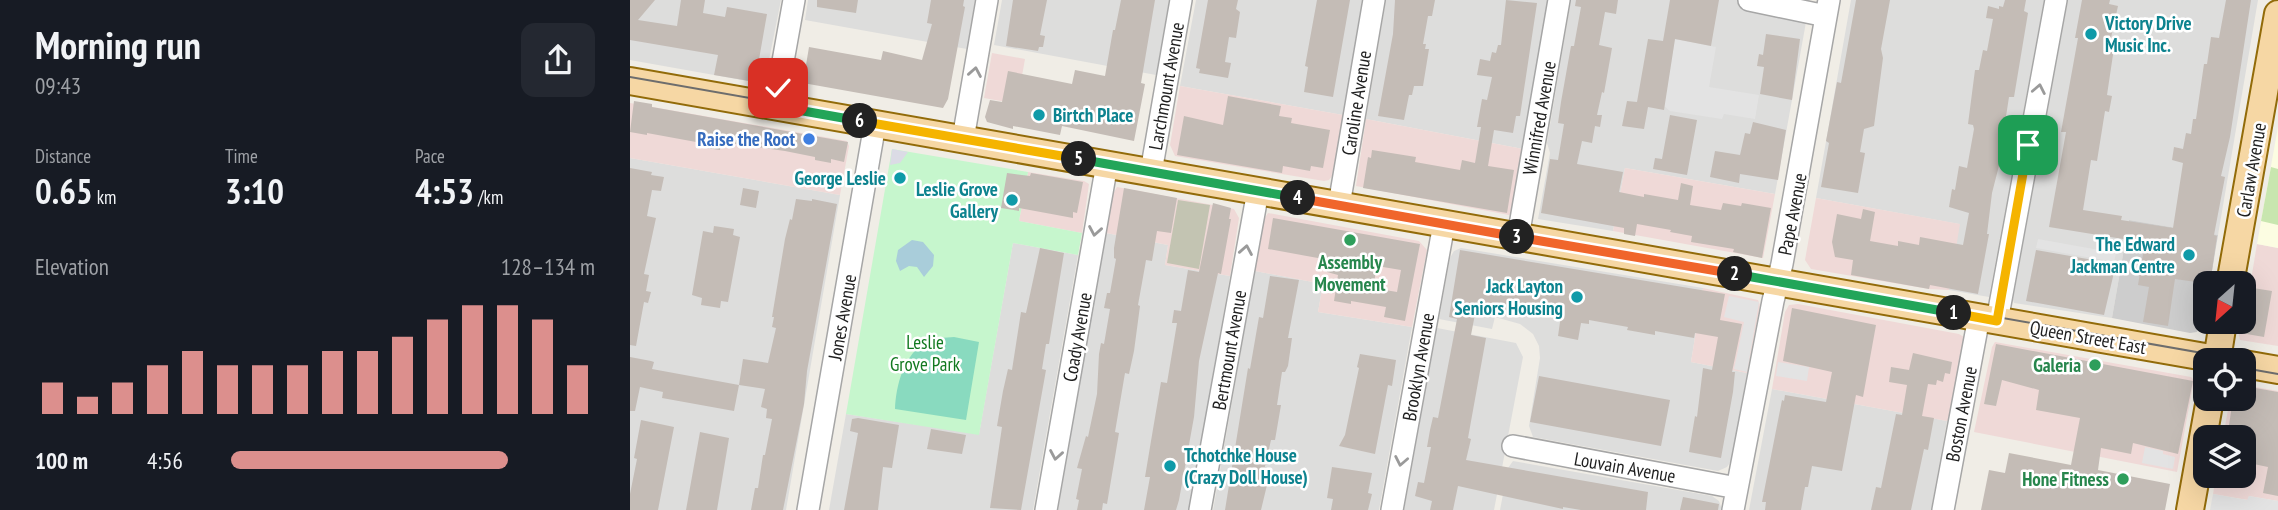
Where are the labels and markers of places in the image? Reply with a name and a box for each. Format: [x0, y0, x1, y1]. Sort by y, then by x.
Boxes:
place label: Victory Drive Music Inc. [2104, 11, 2192, 57]
marker: Victory Drive Music Inc. [2083, 26, 2099, 42]
pin [748, 58, 808, 118]
place label: Birtch Place [1053, 103, 1133, 127]
pin: 6 [842, 104, 877, 138]
marker: Birtch Place [1031, 107, 1047, 123]
pin [1998, 115, 2058, 175]
place label: Raise the Root [697, 127, 795, 151]
marker: Raise the Root [801, 131, 817, 147]
pin: 5 [1062, 142, 1096, 176]
place label: George Leslie [794, 166, 886, 190]
marker: George Leslie [892, 170, 908, 186]
place label: Leslie Grove Gallery [916, 177, 998, 223]
pin: 4 [1280, 180, 1316, 216]
marker: Leslie Grove Gallery [1004, 192, 1020, 208]
pin: 3 [1500, 219, 1534, 254]
marker: Assembly Movement [1342, 232, 1358, 248]
place label: The Edward Jackman Centre [2070, 232, 2175, 278]
marker: The Edward Jackman Centre [2181, 247, 2197, 263]
place label: Assembly Movement [1314, 250, 1386, 296]
pin: 2 [1718, 256, 1752, 292]
place label: Jack Layton Seniors Housing [1454, 274, 1563, 320]
marker: Jack Layton Seniors Housing [1569, 289, 1585, 305]
pin: 1 [1936, 296, 1972, 330]
place label: Galeria [2033, 353, 2081, 377]
marker: Galeria [2087, 357, 2103, 373]
place label: Tchotchke House (Crazy Doll House) [1184, 443, 1308, 489]
marker: Tchotchke House (Crazy Doll House) [1162, 458, 1178, 474]
place label: Hone Fitness [2022, 467, 2109, 491]
marker: Hone Fitness [2115, 471, 2131, 487]

